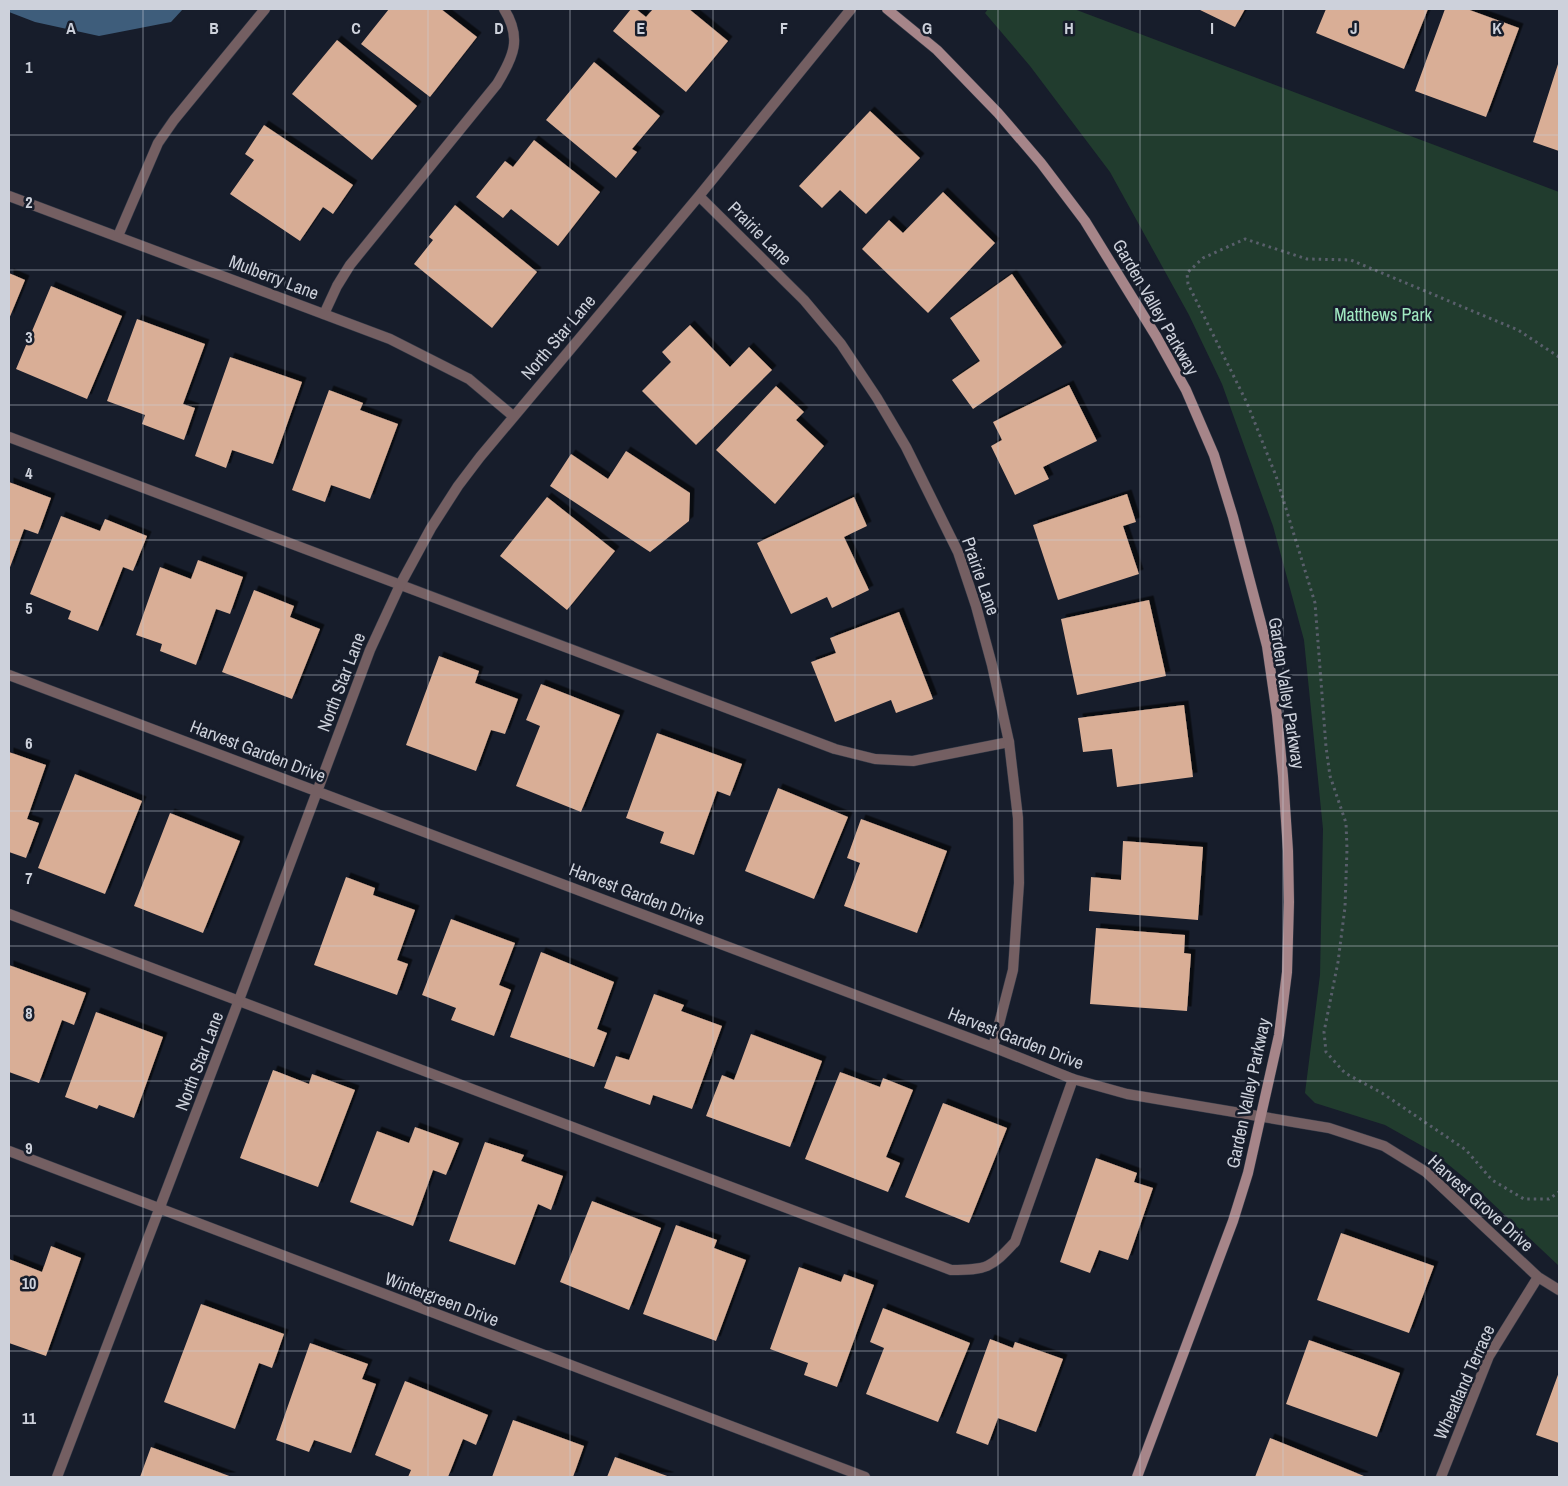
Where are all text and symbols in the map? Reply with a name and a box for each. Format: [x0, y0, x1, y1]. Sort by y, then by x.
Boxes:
text: A [66, 17, 76, 39]
text: B [209, 17, 219, 39]
text: C [351, 17, 361, 39]
text: D [494, 17, 504, 39]
text: E [637, 17, 646, 39]
text: F [780, 17, 788, 39]
text: G [922, 17, 932, 39]
text: H [1064, 17, 1074, 39]
text: I [1210, 17, 1214, 39]
text: J [1350, 17, 1358, 39]
text: K [1492, 17, 1502, 39]
text: 1 [25, 56, 33, 78]
text: 2 [25, 191, 33, 213]
street label: Prairie Lane [722, 195, 798, 271]
street label: Garden Valley Parkway [1107, 234, 1205, 380]
street label: Mulberry Lane [225, 248, 323, 306]
street label: North Star Lane [515, 289, 601, 385]
park label: Matthews Park [1334, 302, 1432, 327]
text: 3 [25, 326, 33, 348]
text: 4 [25, 462, 33, 484]
street label: Prairie Lane [956, 534, 1006, 618]
text: 5 [25, 597, 33, 619]
street label: Garden Valley Parkway [1263, 615, 1311, 771]
street label: North Star Lane [311, 629, 371, 735]
street label: Harvest Garden Drive [187, 714, 329, 788]
text: 6 [25, 732, 33, 754]
street label: Harvest Garden Drive [566, 857, 708, 931]
text: 7 [25, 867, 33, 889]
street label: Harvest Garden Drive [945, 1001, 1087, 1075]
text: 8 [25, 1002, 33, 1024]
street label: North Star Lane [169, 1008, 229, 1114]
street label: Garden Valley Parkway [1220, 1015, 1276, 1171]
text: 9 [25, 1137, 33, 1159]
street label: Harvest Grove Drive [1423, 1149, 1539, 1257]
street label: Wintergreen Drive [381, 1266, 503, 1332]
text: 10 [22, 1272, 36, 1294]
street label: Wheatland Terrace [1427, 1320, 1501, 1444]
text: 11 [22, 1407, 37, 1429]

